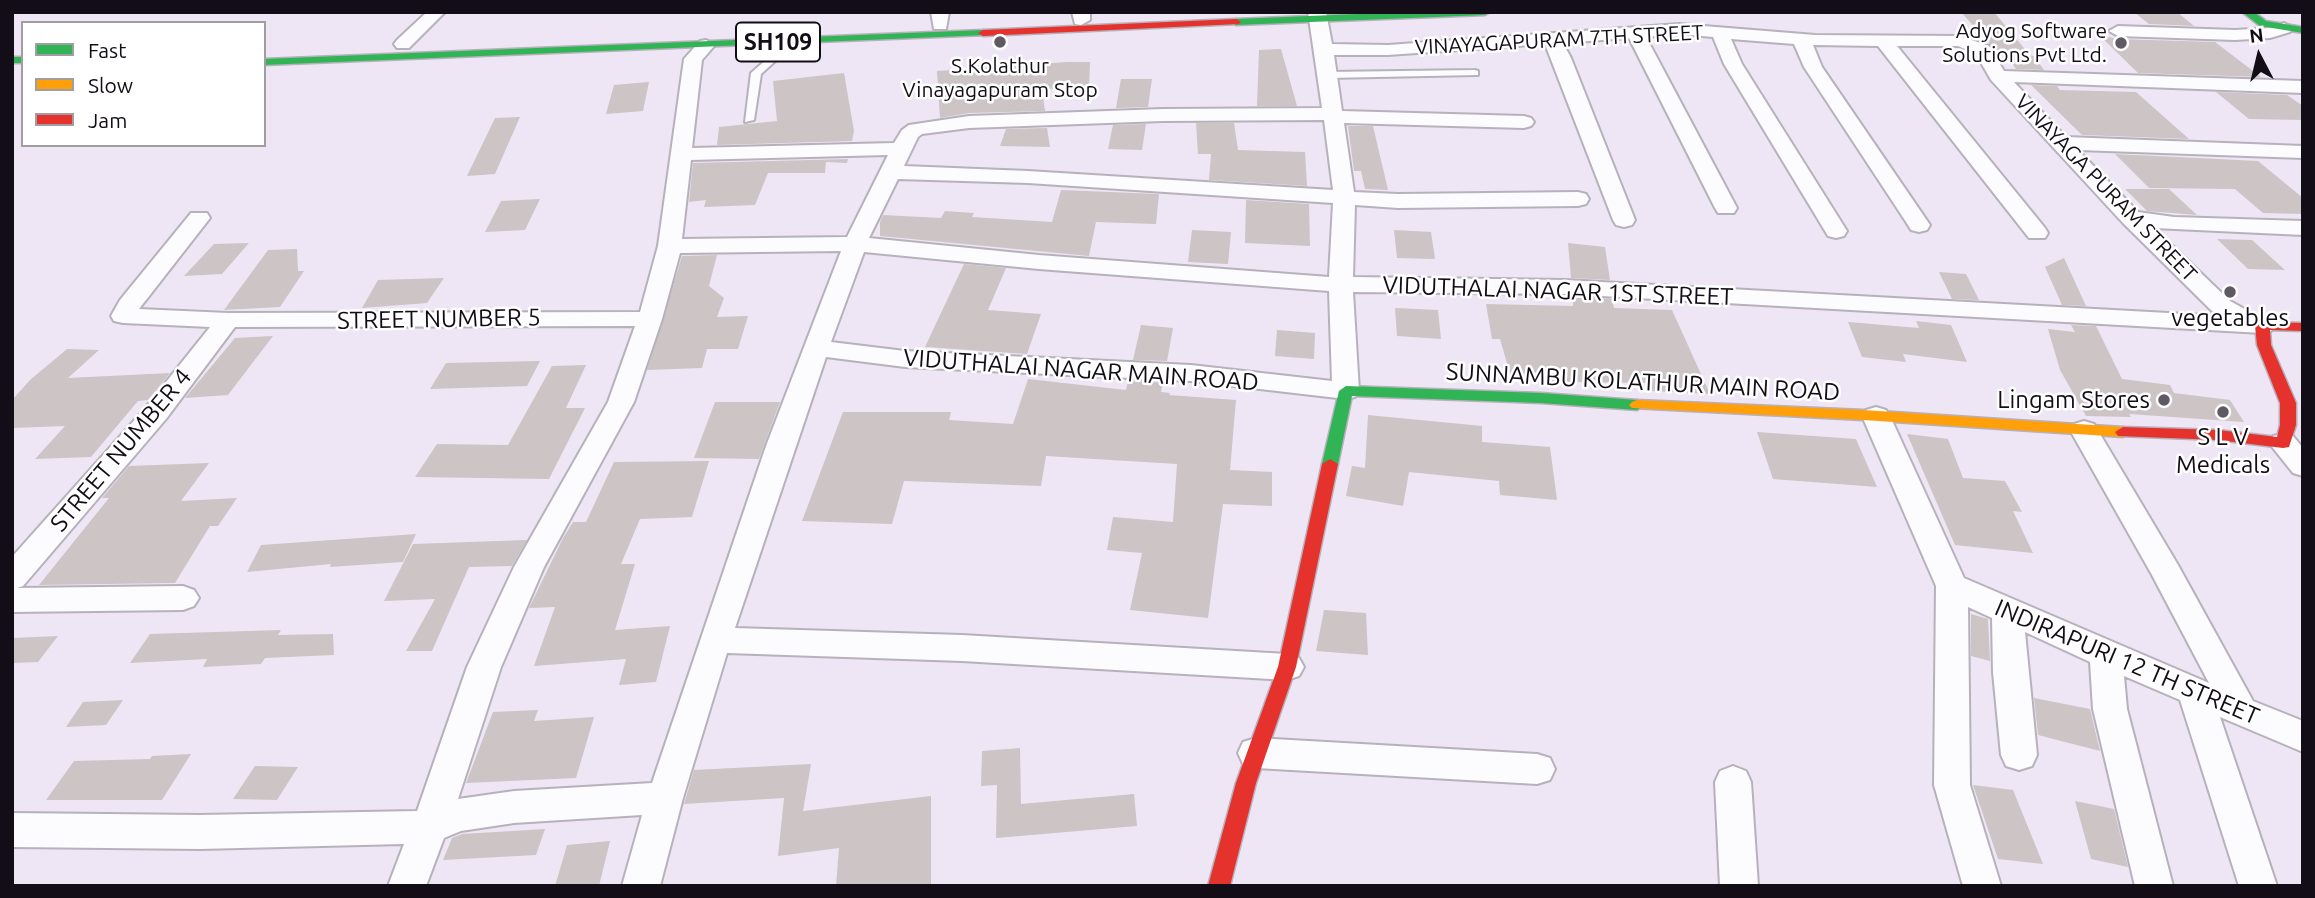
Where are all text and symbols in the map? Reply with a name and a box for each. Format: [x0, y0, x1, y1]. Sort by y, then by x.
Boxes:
place label: Adyog Software Solutions Pvt Ltd. [1942, 18, 2107, 68]
street label: VINAYAGAPURAM 7TH STREET [1414, 20, 1704, 60]
legend [21, 21, 266, 147]
north arrow [2224, 21, 2294, 91]
road number: SH109 [736, 22, 820, 61]
text: N [2248, 23, 2265, 47]
marker: S.Kolathur Vinayagapuram Stop [992, 34, 1008, 50]
marker: Adyog Software Solutions Pvt Ltd. [2113, 35, 2129, 51]
text: Fast [88, 38, 126, 62]
place label: S.Kolathur Vinayagapuram Stop [902, 53, 1098, 103]
text: Slow [88, 73, 133, 97]
street label: VINAYAGA PURAM STREET [2010, 89, 2202, 287]
text: Jam [88, 108, 127, 132]
street label: VIDUTHALAI NAGAR 1ST STREET [1382, 270, 1734, 312]
marker: vegetables [2222, 284, 2238, 300]
street label: STREET NUMBER 5 [337, 303, 541, 335]
place label: vegetables [2171, 304, 2289, 332]
street label: VIDUTHALAI NAGAR MAIN ROAD [902, 343, 1260, 397]
street label: SUNNAMBU KOLATHUR MAIN ROAD [1445, 357, 1841, 407]
street label: STREET NUMBER 4 [44, 363, 198, 537]
place label: Lingam Stores [1997, 386, 2150, 414]
marker: Lingam Stores [2156, 392, 2172, 408]
marker: S L V Medicals [2215, 404, 2231, 420]
place label: S L V Medicals [2176, 423, 2270, 479]
street label: INDIRAPURI 12 TH STREET [1991, 593, 2263, 731]

